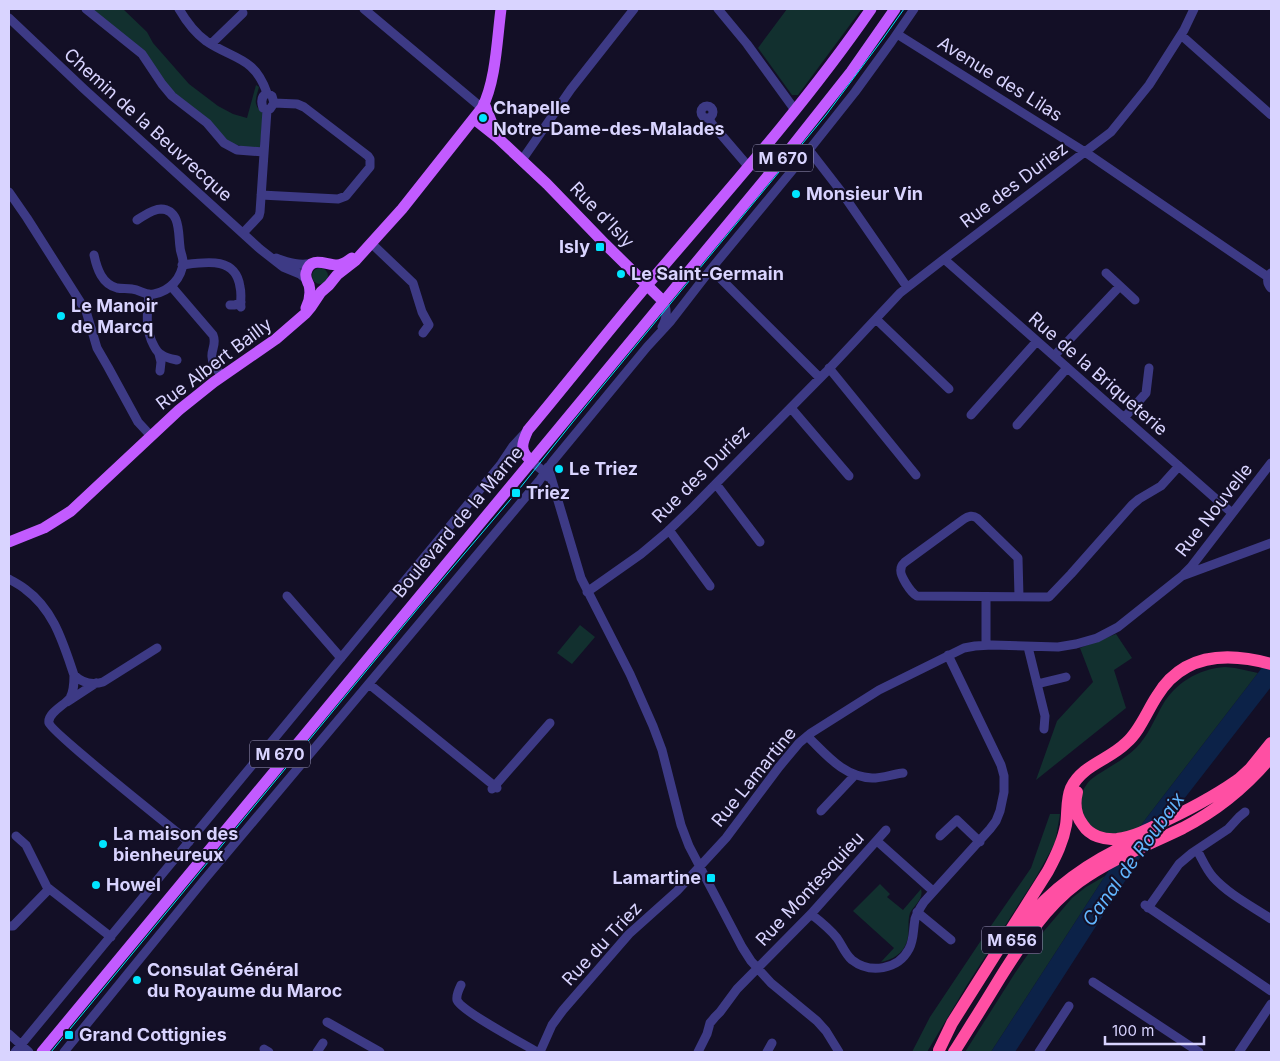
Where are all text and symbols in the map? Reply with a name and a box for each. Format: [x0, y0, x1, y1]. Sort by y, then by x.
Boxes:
street label: Avenue des Lilas [934, 32, 1066, 125]
street label: Chemin de la Beuvrecque [60, 44, 237, 206]
place label: Chapelle Notre-Dame-des-Malades [493, 97, 725, 139]
marker: Chapelle Notre-Dame-des-Malades [477, 112, 489, 124]
street label: Rue des Duriez [956, 137, 1072, 232]
road number: M 670 [753, 144, 813, 172]
street label: Rue d'Isly [565, 178, 639, 252]
place label: Monsieur Vin [806, 183, 923, 204]
marker: Monsieur Vin [790, 188, 802, 200]
place label: Isly [559, 236, 590, 258]
marker: Isly [594, 241, 606, 253]
place label: Le Saint-Germain [631, 263, 784, 284]
marker: Le Saint-Germain [615, 268, 627, 280]
place label: Le Manoir de Marcq [71, 295, 158, 337]
street label: Rue de la Briqueterie [1025, 308, 1172, 440]
marker: Le Manoir de Marcq [55, 310, 67, 322]
street label: Rue Albert Bailly [152, 313, 276, 414]
street label: Rue des Duriez [648, 421, 754, 527]
street label: Boulevard de la Marne [388, 442, 527, 602]
place label: Le Triez [569, 458, 638, 479]
street label: Rue Nouvelle [1171, 459, 1256, 560]
marker: Le Triez [553, 463, 565, 475]
place label: Triez [526, 482, 570, 503]
marker: Triez [510, 487, 522, 499]
street label: Rue Lamartine [707, 723, 800, 831]
road number: M 670 [250, 741, 310, 768]
water label: Canal de Roubaix [1077, 788, 1190, 930]
place label: La maison des bienheureux [113, 823, 238, 865]
street label: Rue Montesquieu [751, 827, 868, 950]
marker: La maison des bienheureux [97, 838, 109, 850]
place label: Lamartine [612, 867, 701, 888]
marker: Lamartine [705, 872, 717, 884]
place label: Howel [106, 874, 161, 895]
marker: Howel [90, 879, 102, 891]
street label: Rue du Triez [558, 897, 646, 990]
road number: M 656 [982, 926, 1042, 954]
place label: Consulat Général du Royaume du Maroc [147, 959, 342, 1001]
marker: Consulat Général du Royaume du Maroc [131, 974, 143, 986]
scale bar [1105, 1014, 1204, 1046]
text: 100 m [1112, 1021, 1154, 1040]
place label: Grand Cottignies [79, 1024, 227, 1045]
marker: Grand Cottignies [63, 1029, 75, 1041]

